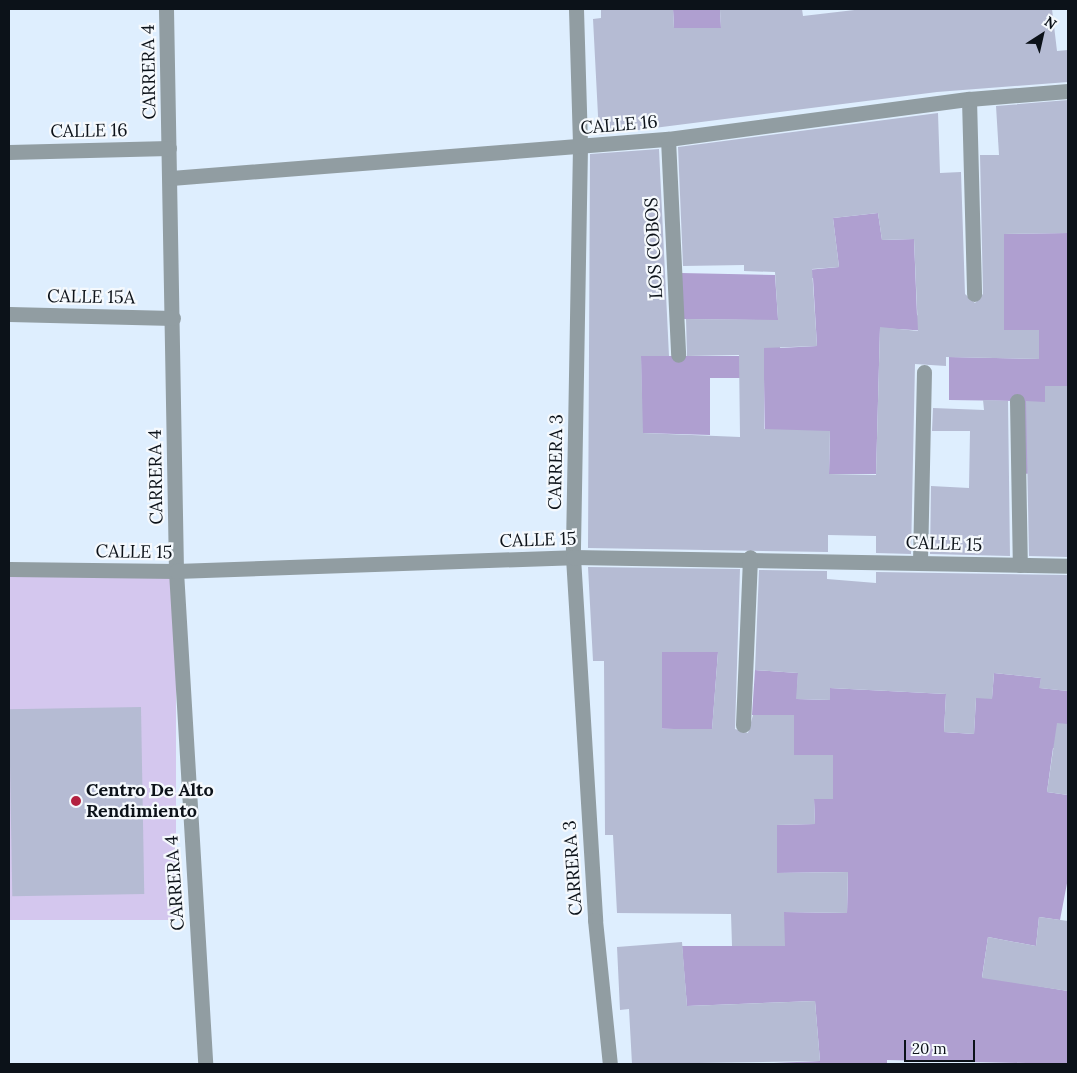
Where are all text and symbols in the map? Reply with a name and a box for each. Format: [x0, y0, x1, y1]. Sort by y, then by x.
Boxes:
north arrow [1017, 10, 1067, 60]
text: N [1041, 12, 1060, 33]
street label: CARRERA 4 [137, 24, 161, 120]
street label: CALLE 16 [580, 111, 658, 139]
street label: CALLE 16 [50, 120, 128, 142]
street label: LOS COBOS [641, 197, 667, 299]
street label: CALLE 15A [47, 285, 135, 309]
street label: CARRERA 3 [544, 414, 568, 510]
street label: CARRERA 4 [144, 429, 168, 525]
street label: CALLE 15 [499, 528, 577, 552]
street label: CALLE 15 [905, 532, 983, 556]
street label: CALLE 15 [95, 541, 173, 563]
place label: Centro De Alto Rendimiento [86, 780, 214, 822]
marker: Centro De Alto Rendimiento [70, 795, 82, 807]
street label: CARRERA 3 [559, 820, 587, 916]
street label: CARRERA 4 [161, 835, 189, 931]
scale bar [907, 1030, 978, 1062]
text: 20 m [912, 1039, 947, 1058]

